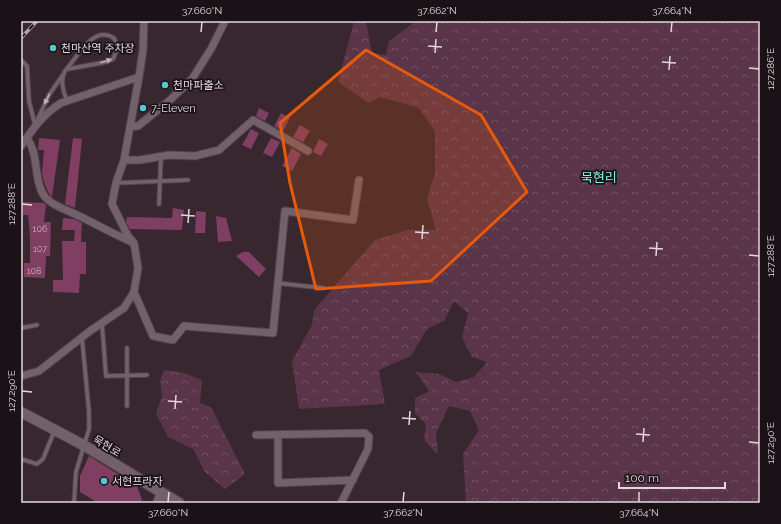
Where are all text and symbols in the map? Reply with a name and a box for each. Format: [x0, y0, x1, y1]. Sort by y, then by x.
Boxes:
text: 37.660°N [182, 5, 222, 16]
text: 37.662°N [417, 5, 457, 16]
text: 37.664°N [652, 5, 692, 16]
place label: 천마산역 주차장 [61, 42, 135, 55]
marker: 천마산역 주차장 [48, 43, 58, 53]
text: 127.286°E [765, 48, 776, 90]
one-way arrow [100, 58, 112, 64]
place label: 천마파출소 [173, 79, 224, 92]
marker: 천마파출소 [160, 80, 170, 90]
one-way arrow [44, 94, 51, 105]
place label: 7-Eleven [151, 102, 196, 115]
marker: 7-Eleven [138, 103, 148, 113]
district label: 묵현리 [581, 170, 617, 185]
text: 127.288°E [6, 183, 17, 225]
house number: 106 [33, 224, 48, 234]
text: 127.288°E [765, 235, 776, 277]
house number: 107 [33, 244, 47, 254]
house number: 108 [27, 266, 41, 276]
text: 127.290°E [6, 370, 17, 412]
text: 127.290°E [765, 422, 776, 464]
street label: 묵현로 [90, 433, 123, 460]
scale bar [619, 464, 725, 490]
text: 100 m [625, 471, 659, 485]
place label: 서현프라자 [112, 475, 163, 488]
marker: 서현프라자 [99, 476, 109, 486]
text: 37.660°N [148, 507, 188, 518]
text: 37.662°N [383, 507, 423, 518]
text: 37.664°N [619, 507, 659, 518]

